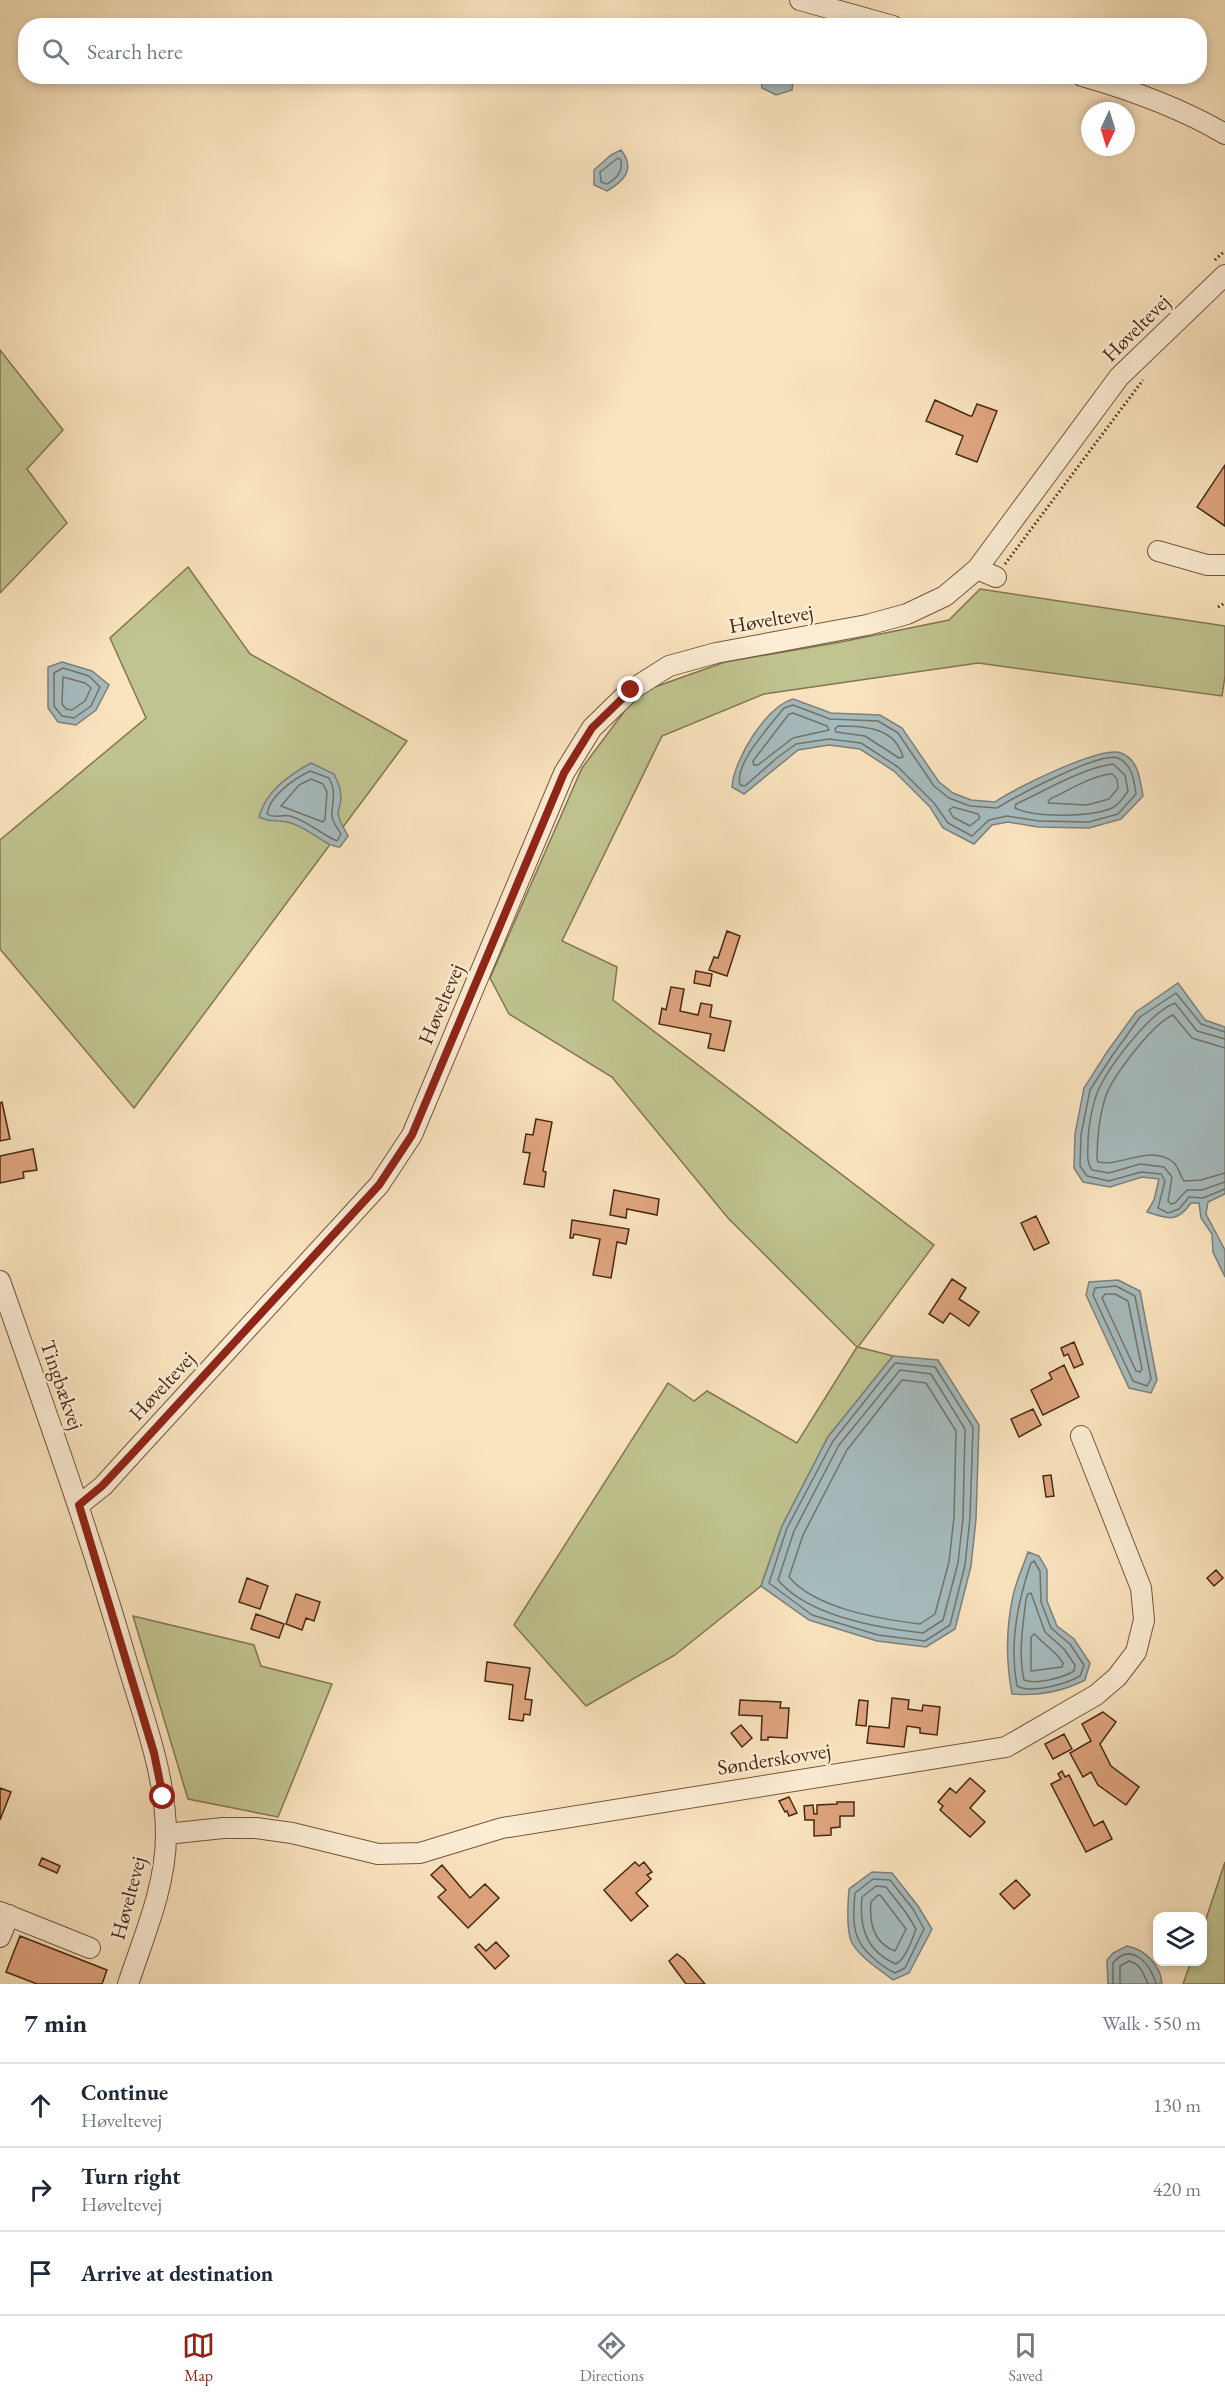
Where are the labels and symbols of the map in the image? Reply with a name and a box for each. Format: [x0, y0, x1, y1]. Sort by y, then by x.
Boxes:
north arrow [1081, 102, 1135, 156]
street label: Høveltevej [1096, 288, 1175, 367]
street label: Høveltevej [727, 598, 815, 639]
route end [617, 676, 643, 702]
street label: Høveltevej [411, 959, 470, 1048]
street label: Tingbækvej [35, 1336, 90, 1433]
street label: Høveltevej [123, 1345, 201, 1426]
street label: Sønderskovvej [715, 1736, 833, 1781]
route start [149, 1783, 175, 1809]
street label: Høveltevej [103, 1853, 152, 1943]

